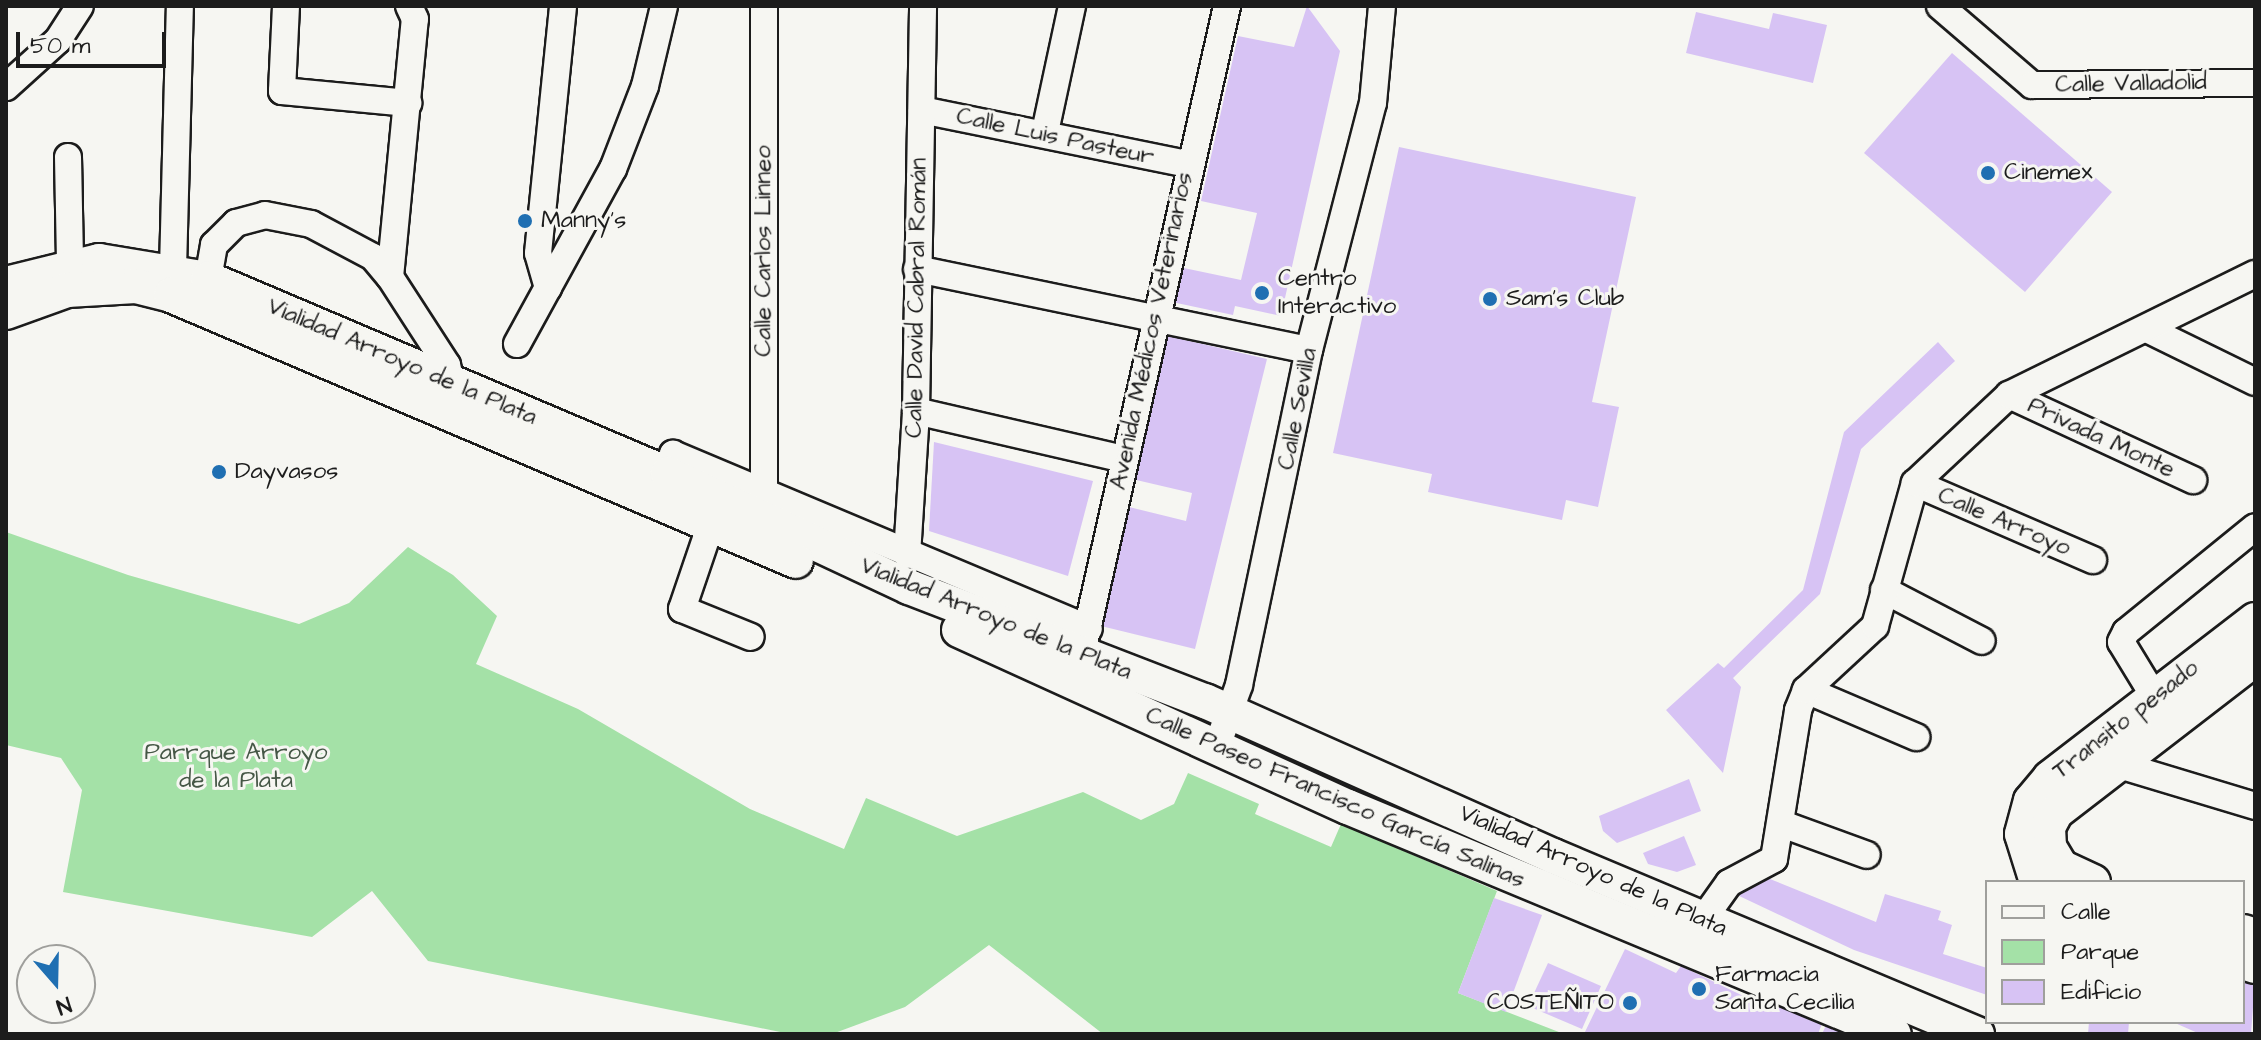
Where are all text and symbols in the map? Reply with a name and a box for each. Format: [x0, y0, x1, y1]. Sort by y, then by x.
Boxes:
scale bar [20, 16, 170, 66]
text: 50 m [30, 29, 90, 63]
street label: Calle Valladolid [2055, 68, 2207, 100]
street label: Calle Luis Pasteur [954, 102, 1156, 172]
street label: Calle Carlos Linneo [750, 145, 778, 357]
street label: Calle David Cabral Román [900, 158, 934, 438]
place label: Cinemex [2004, 159, 2093, 187]
marker: Cinemex [1979, 164, 1997, 182]
street label: Avenida Médicos Veterinarios [1104, 170, 1200, 492]
place label: Manny's [541, 207, 626, 235]
marker: Manny's [516, 212, 534, 230]
place label: Centro Interactivo [1278, 265, 1396, 321]
marker: Centro Interactivo [1253, 284, 1271, 302]
place label: Sam's Club [1506, 285, 1624, 313]
marker: Sam's Club [1481, 290, 1499, 308]
street label: Vialidad Arroyo de la Plata [263, 292, 541, 432]
street label: Calle Sevilla [1272, 346, 1324, 472]
street label: Privada Monte [2023, 391, 2179, 485]
place label: Dayvasos [235, 458, 338, 486]
marker: Dayvasos [210, 463, 228, 481]
street label: Calle Arroyo [1933, 481, 2075, 563]
street label: Vialidad Arroyo de la Plata [856, 551, 1136, 687]
street label: Transito pesado [2047, 654, 2205, 786]
street label: Calle Paseo Francisco García Salinas [1141, 701, 1529, 895]
park label: Parrque Arroyo de la Plata [144, 739, 328, 795]
street label: Vialidad Arroyo de la Plata [1455, 799, 1731, 943]
legend [1985, 880, 2245, 1024]
text: Calle [2061, 895, 2111, 929]
text: Parque [2061, 935, 2139, 969]
north arrow [16, 944, 96, 1024]
place label: Farmacia Santa Cecilia [1715, 961, 1855, 1017]
text: Edificio [2061, 975, 2141, 1009]
marker: Farmacia Santa Cecilia [1690, 980, 1708, 998]
text: N [52, 988, 75, 1022]
place label: COSTEÑITO [1487, 989, 1614, 1017]
marker: COSTEÑITO [1621, 994, 1639, 1012]

